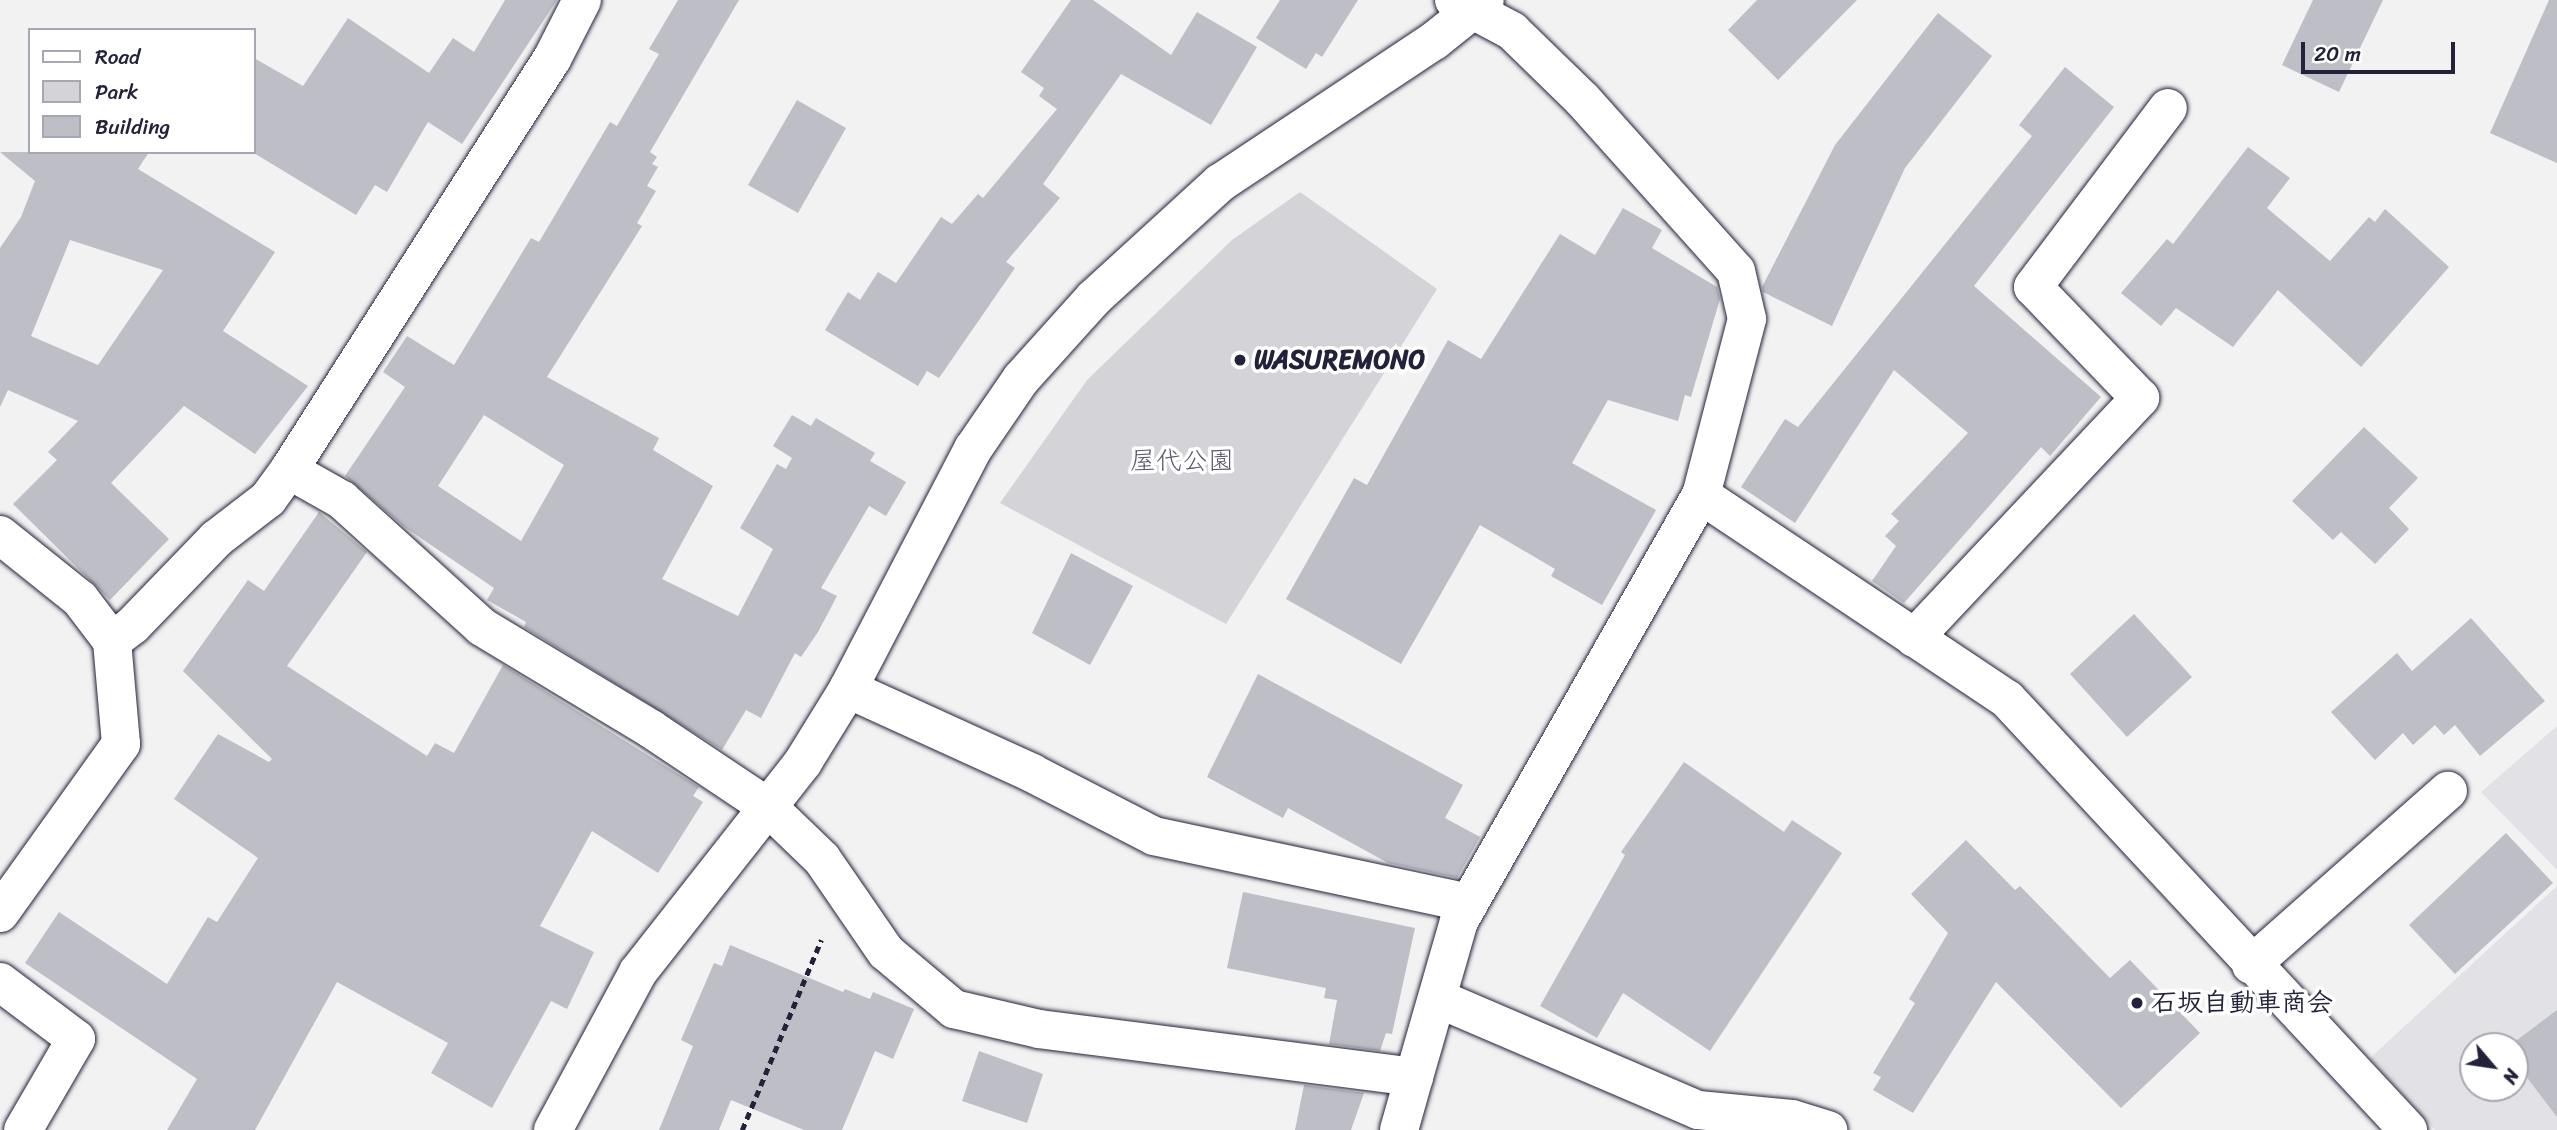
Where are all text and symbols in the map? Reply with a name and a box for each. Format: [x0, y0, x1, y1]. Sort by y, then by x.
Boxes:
legend [28, 28, 256, 154]
scale bar [2305, 28, 2459, 72]
text: 20 m [2314, 35, 2361, 73]
text: Road [95, 38, 140, 76]
text: Park [95, 73, 138, 111]
text: Building [95, 108, 170, 146]
place label: WASUREMONO [1254, 344, 1425, 376]
marker: WASUREMONO [1232, 352, 1248, 368]
park label: 屋代公園 [1130, 445, 1234, 477]
place label: 石坂自動車商会 [2151, 987, 2333, 1019]
marker: 石坂自動車商会 [2129, 995, 2145, 1011]
north arrow [2459, 1032, 2529, 1102]
text: N [2493, 1063, 2529, 1090]

